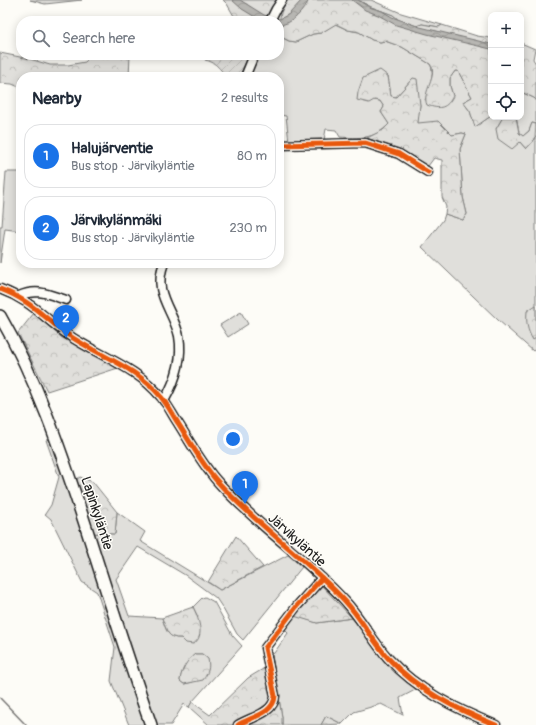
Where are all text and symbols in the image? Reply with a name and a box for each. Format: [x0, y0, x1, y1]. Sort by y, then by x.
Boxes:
map controls [488, 12, 524, 120]
button: + [488, 12, 524, 48]
search box [16, 16, 284, 60]
icon: search [30, 27, 52, 49]
text: Search here [62, 29, 135, 48]
button: − [488, 48, 524, 84]
button: locate [488, 84, 524, 120]
text: Nearby [32, 88, 81, 109]
text: 2 results [221, 90, 268, 106]
text: Halujärventie [71, 139, 153, 158]
text: 1 [43, 148, 49, 164]
text: 80 m [237, 148, 267, 164]
text: Bus stop · Järvikyläntie [71, 158, 194, 174]
text: Järvikylänmäki [71, 211, 161, 230]
text: 2 [42, 220, 50, 236]
text: 230 m [230, 220, 267, 236]
text: Bus stop · Järvikyläntie [71, 230, 194, 246]
pin: 2 [53, 305, 79, 338]
your location [223, 429, 243, 449]
pin: 1 [232, 471, 258, 504]
street label: Lapinkyläntie [77, 474, 117, 552]
street label: Järvikyläntie [265, 510, 329, 570]

